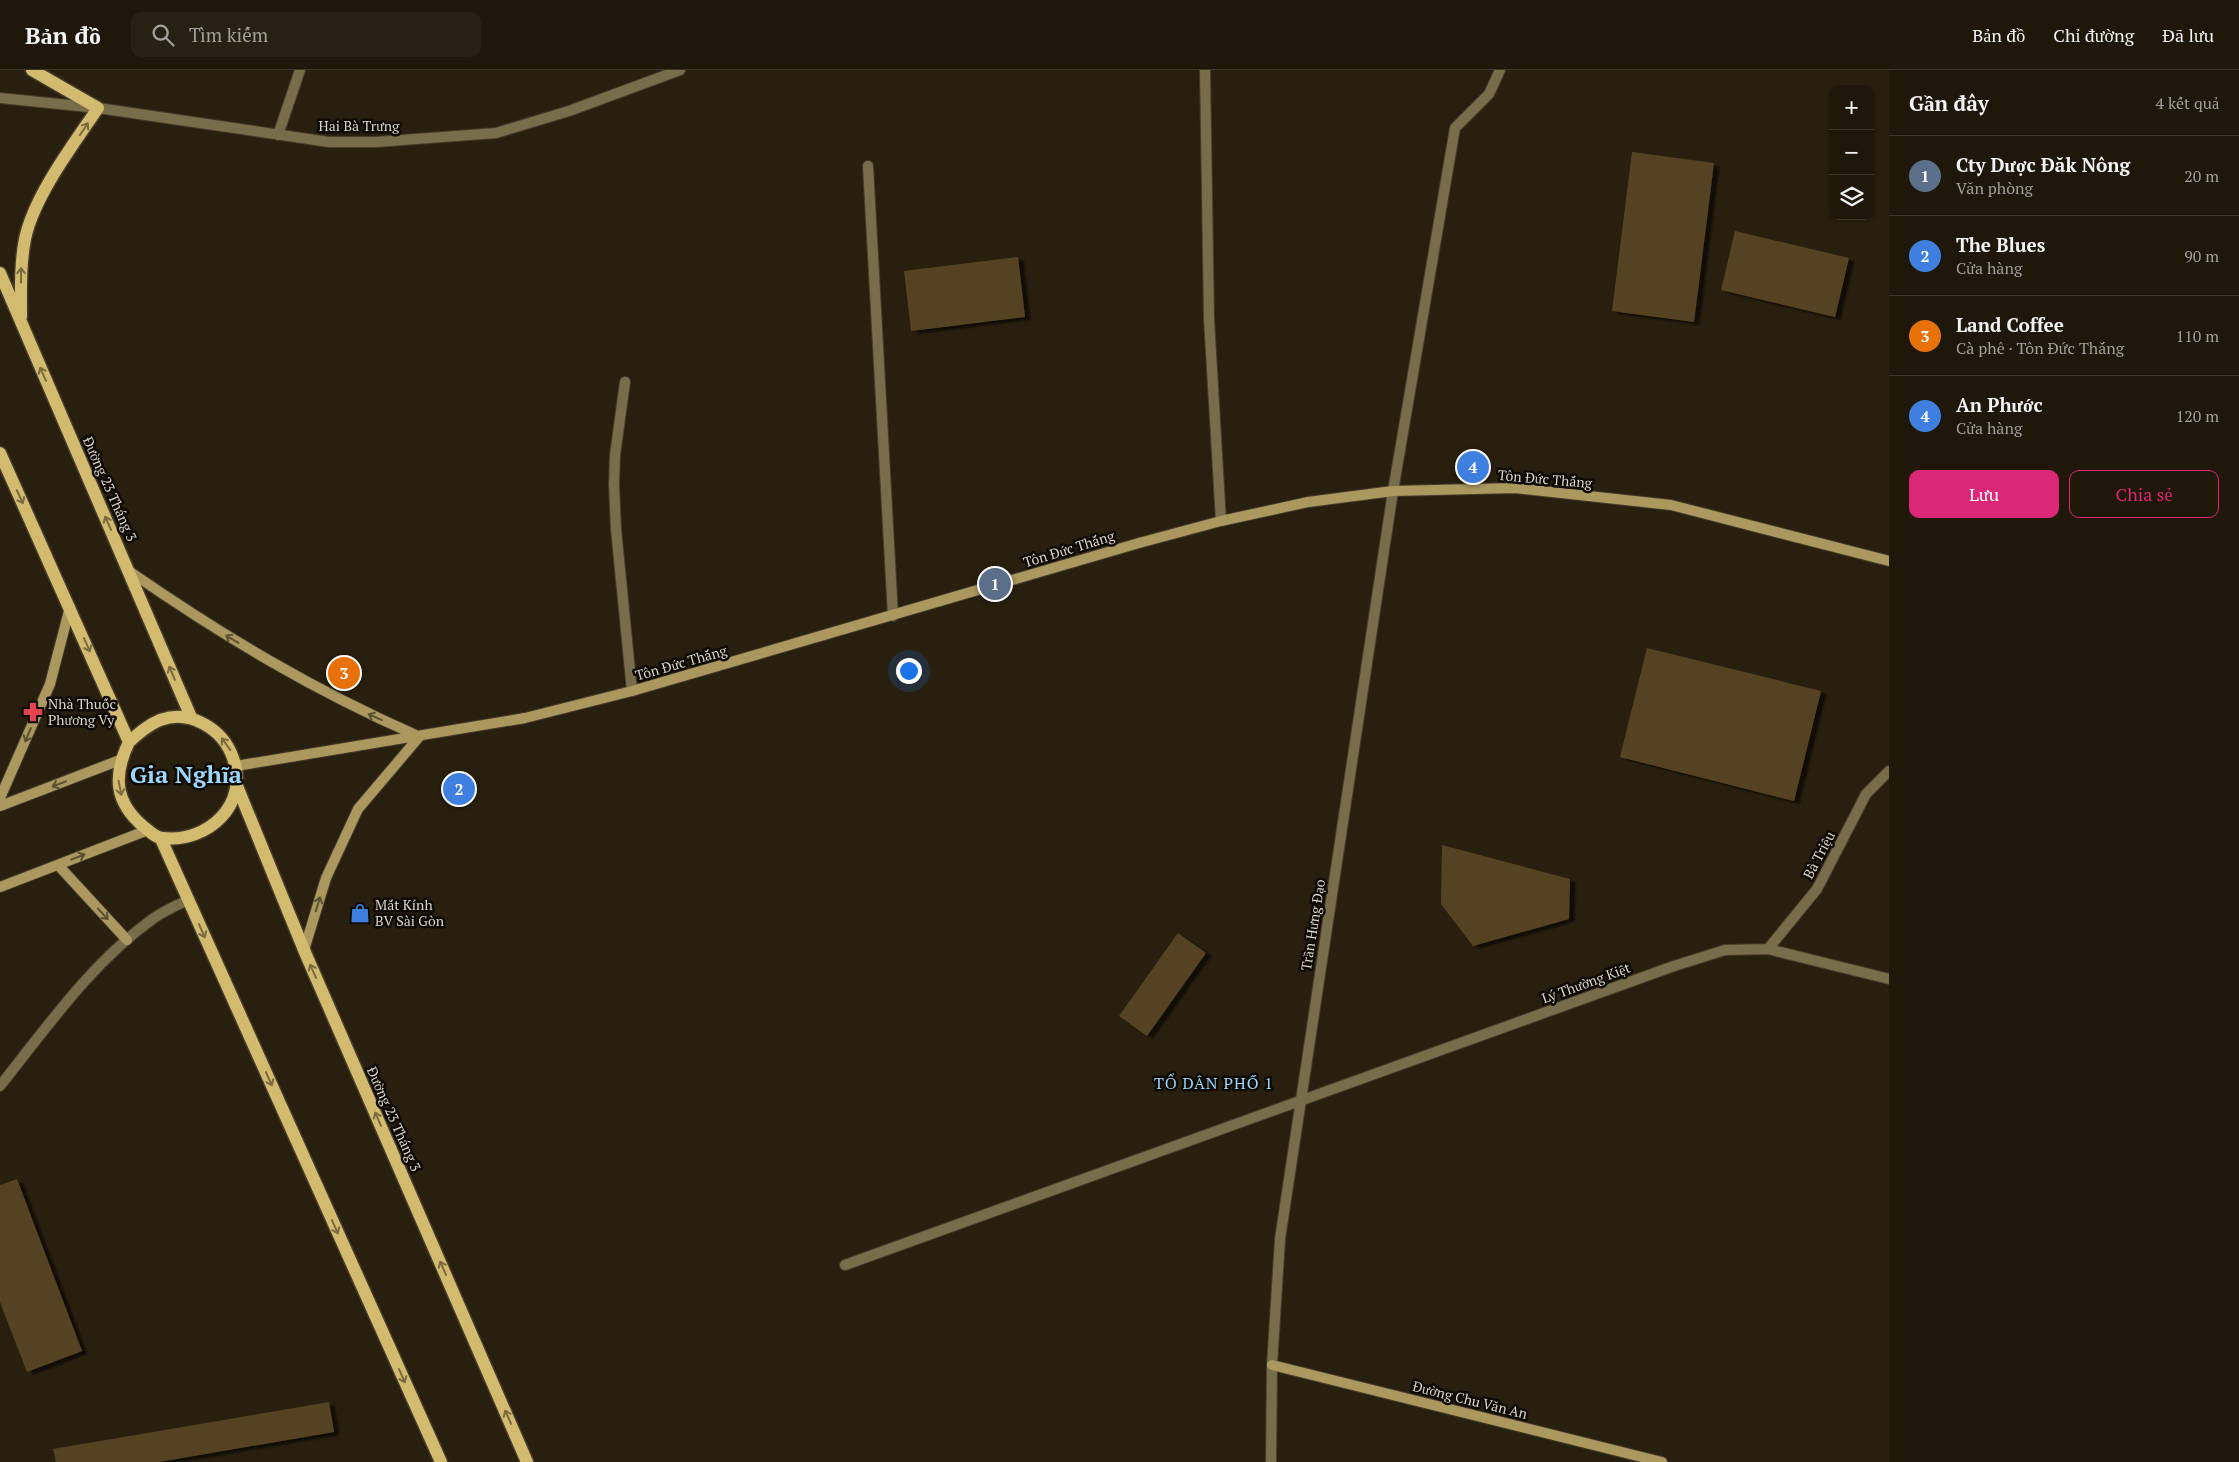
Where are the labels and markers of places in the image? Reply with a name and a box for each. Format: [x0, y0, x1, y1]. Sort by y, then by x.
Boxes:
pin: 4 [1457, 448, 1489, 486]
pin: 1 [979, 565, 1011, 603]
pin: 3 [328, 654, 360, 692]
place label: Nhà Thuốc Phương Vy [48, 694, 116, 729]
pharmacy icon: Nhà Thuốc Phương Vy [22, 701, 44, 723]
pin: 2 [443, 770, 475, 808]
place label: Mắt Kính BV Sài Gòn [375, 895, 445, 930]
shop icon: Mắt Kính BV Sài Gòn [349, 902, 371, 924]

